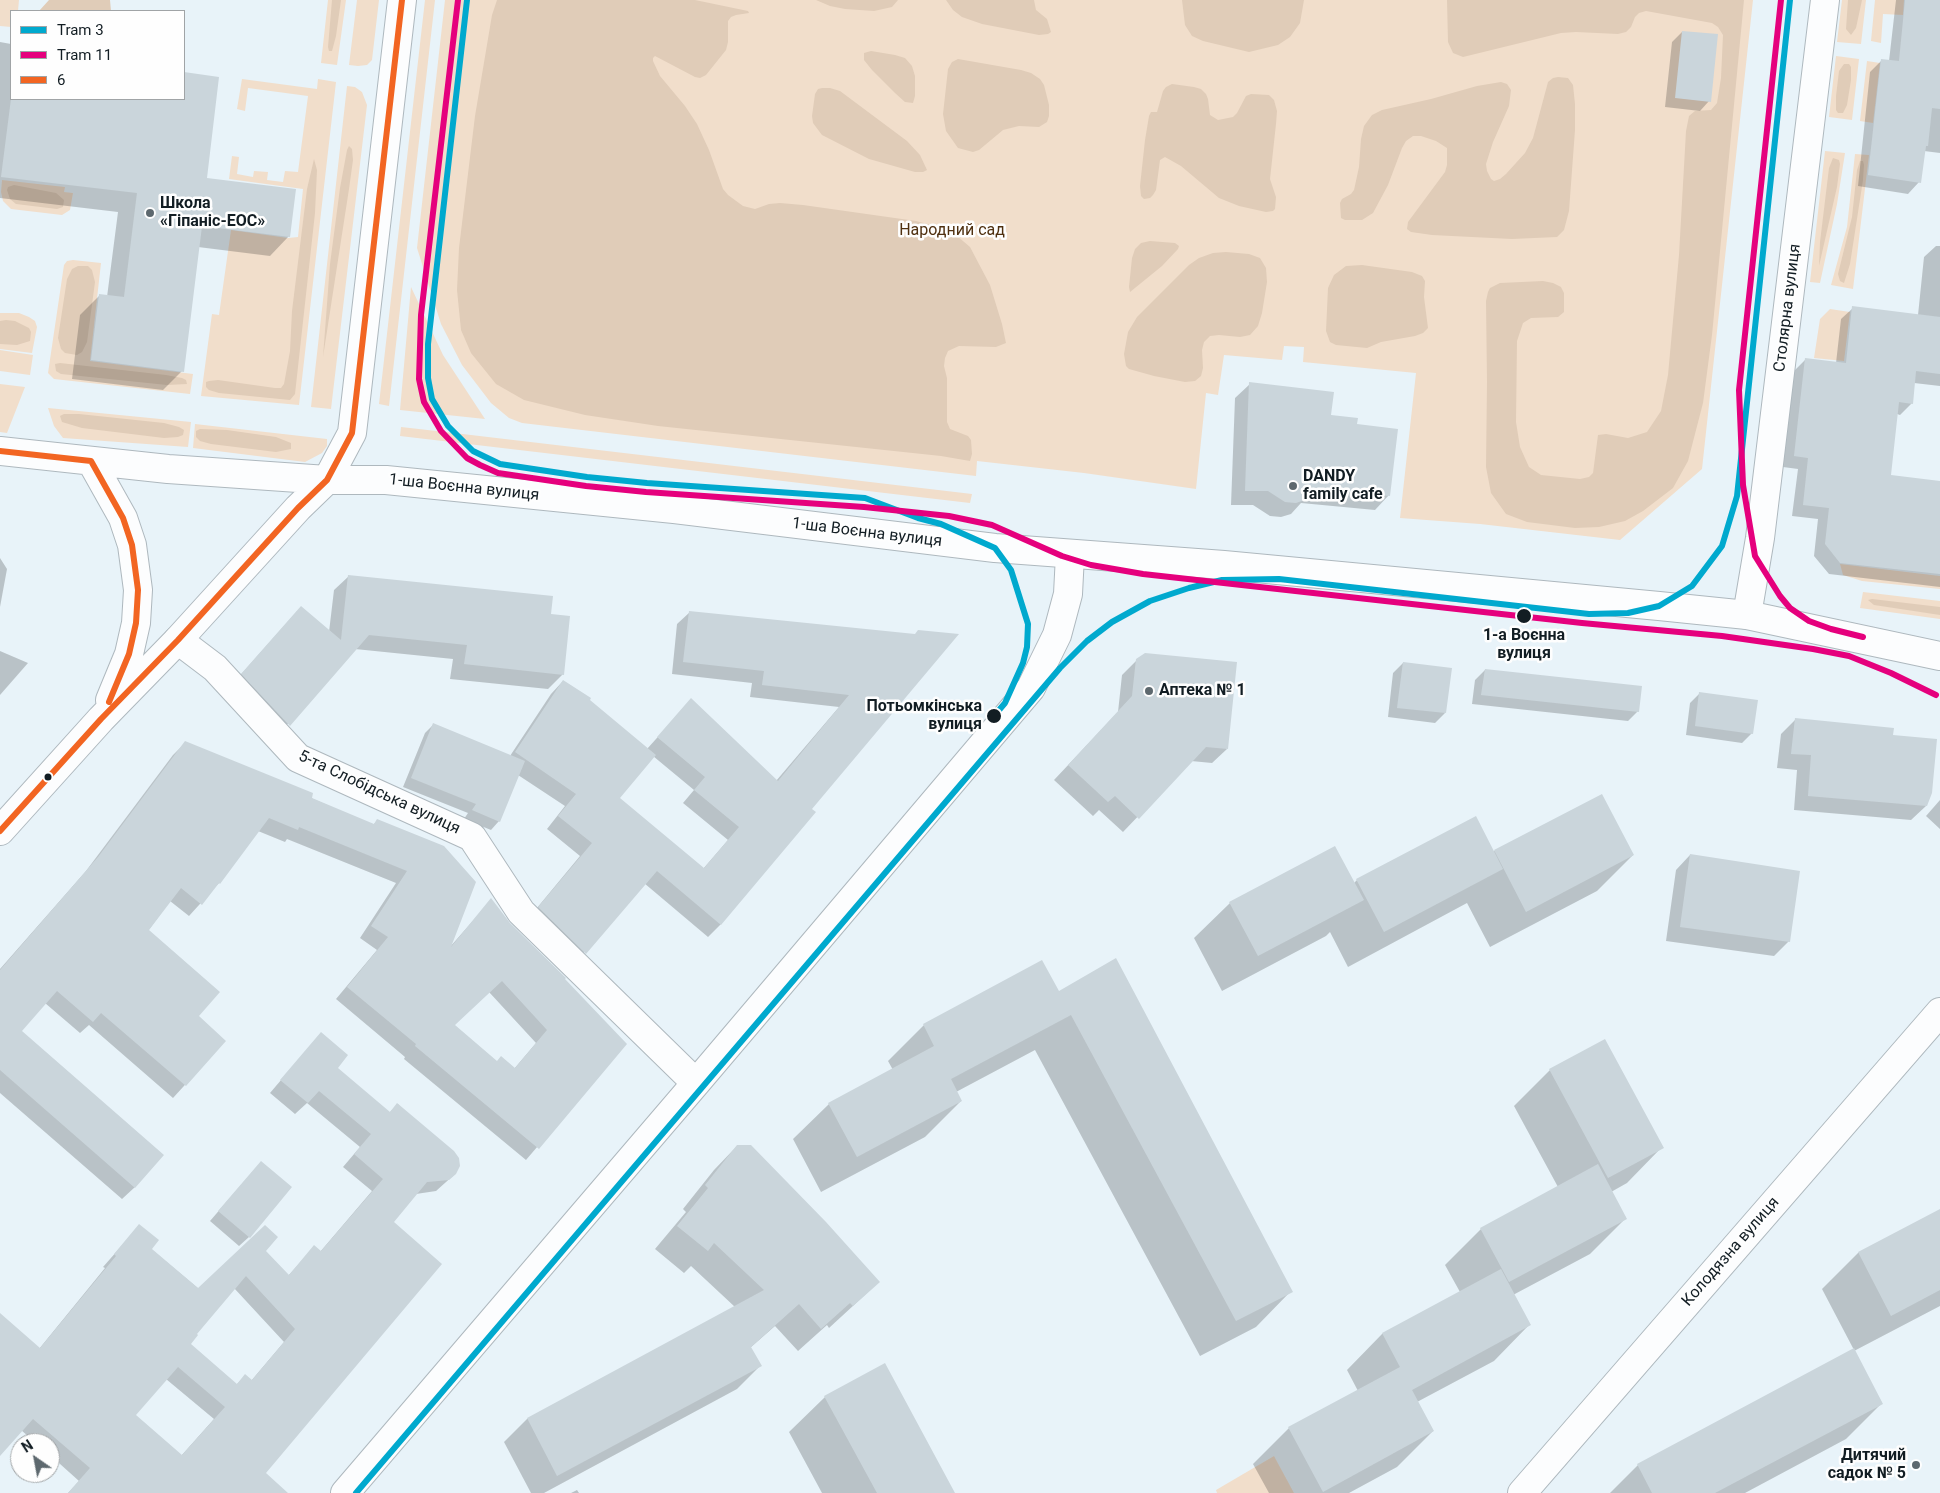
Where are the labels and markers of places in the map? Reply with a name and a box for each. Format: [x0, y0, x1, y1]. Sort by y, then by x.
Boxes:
place label: Школа «Гіпаніс-ЕОС» [160, 194, 265, 232]
marker: Школа «Гіпаніс-ЕОС» [144, 207, 156, 219]
place label: DANDY family cafe [1303, 467, 1383, 505]
marker: DANDY family cafe [1287, 480, 1299, 492]
marker: 1-а Воєнна вулиця [1515, 607, 1533, 625]
place label: 1-а Воєнна вулиця [1483, 626, 1565, 664]
place label: Аптека № 1 [1159, 681, 1246, 701]
marker: Аптека № 1 [1143, 685, 1155, 697]
place label: Потьомкінська вулиця [866, 697, 982, 735]
marker: Потьомкінська вулиця [985, 707, 1003, 725]
unlabelled marker [43, 772, 53, 782]
place label: Дитячий садок № 5 [1828, 1446, 1906, 1484]
marker: Дитячий садок № 5 [1910, 1459, 1922, 1471]

